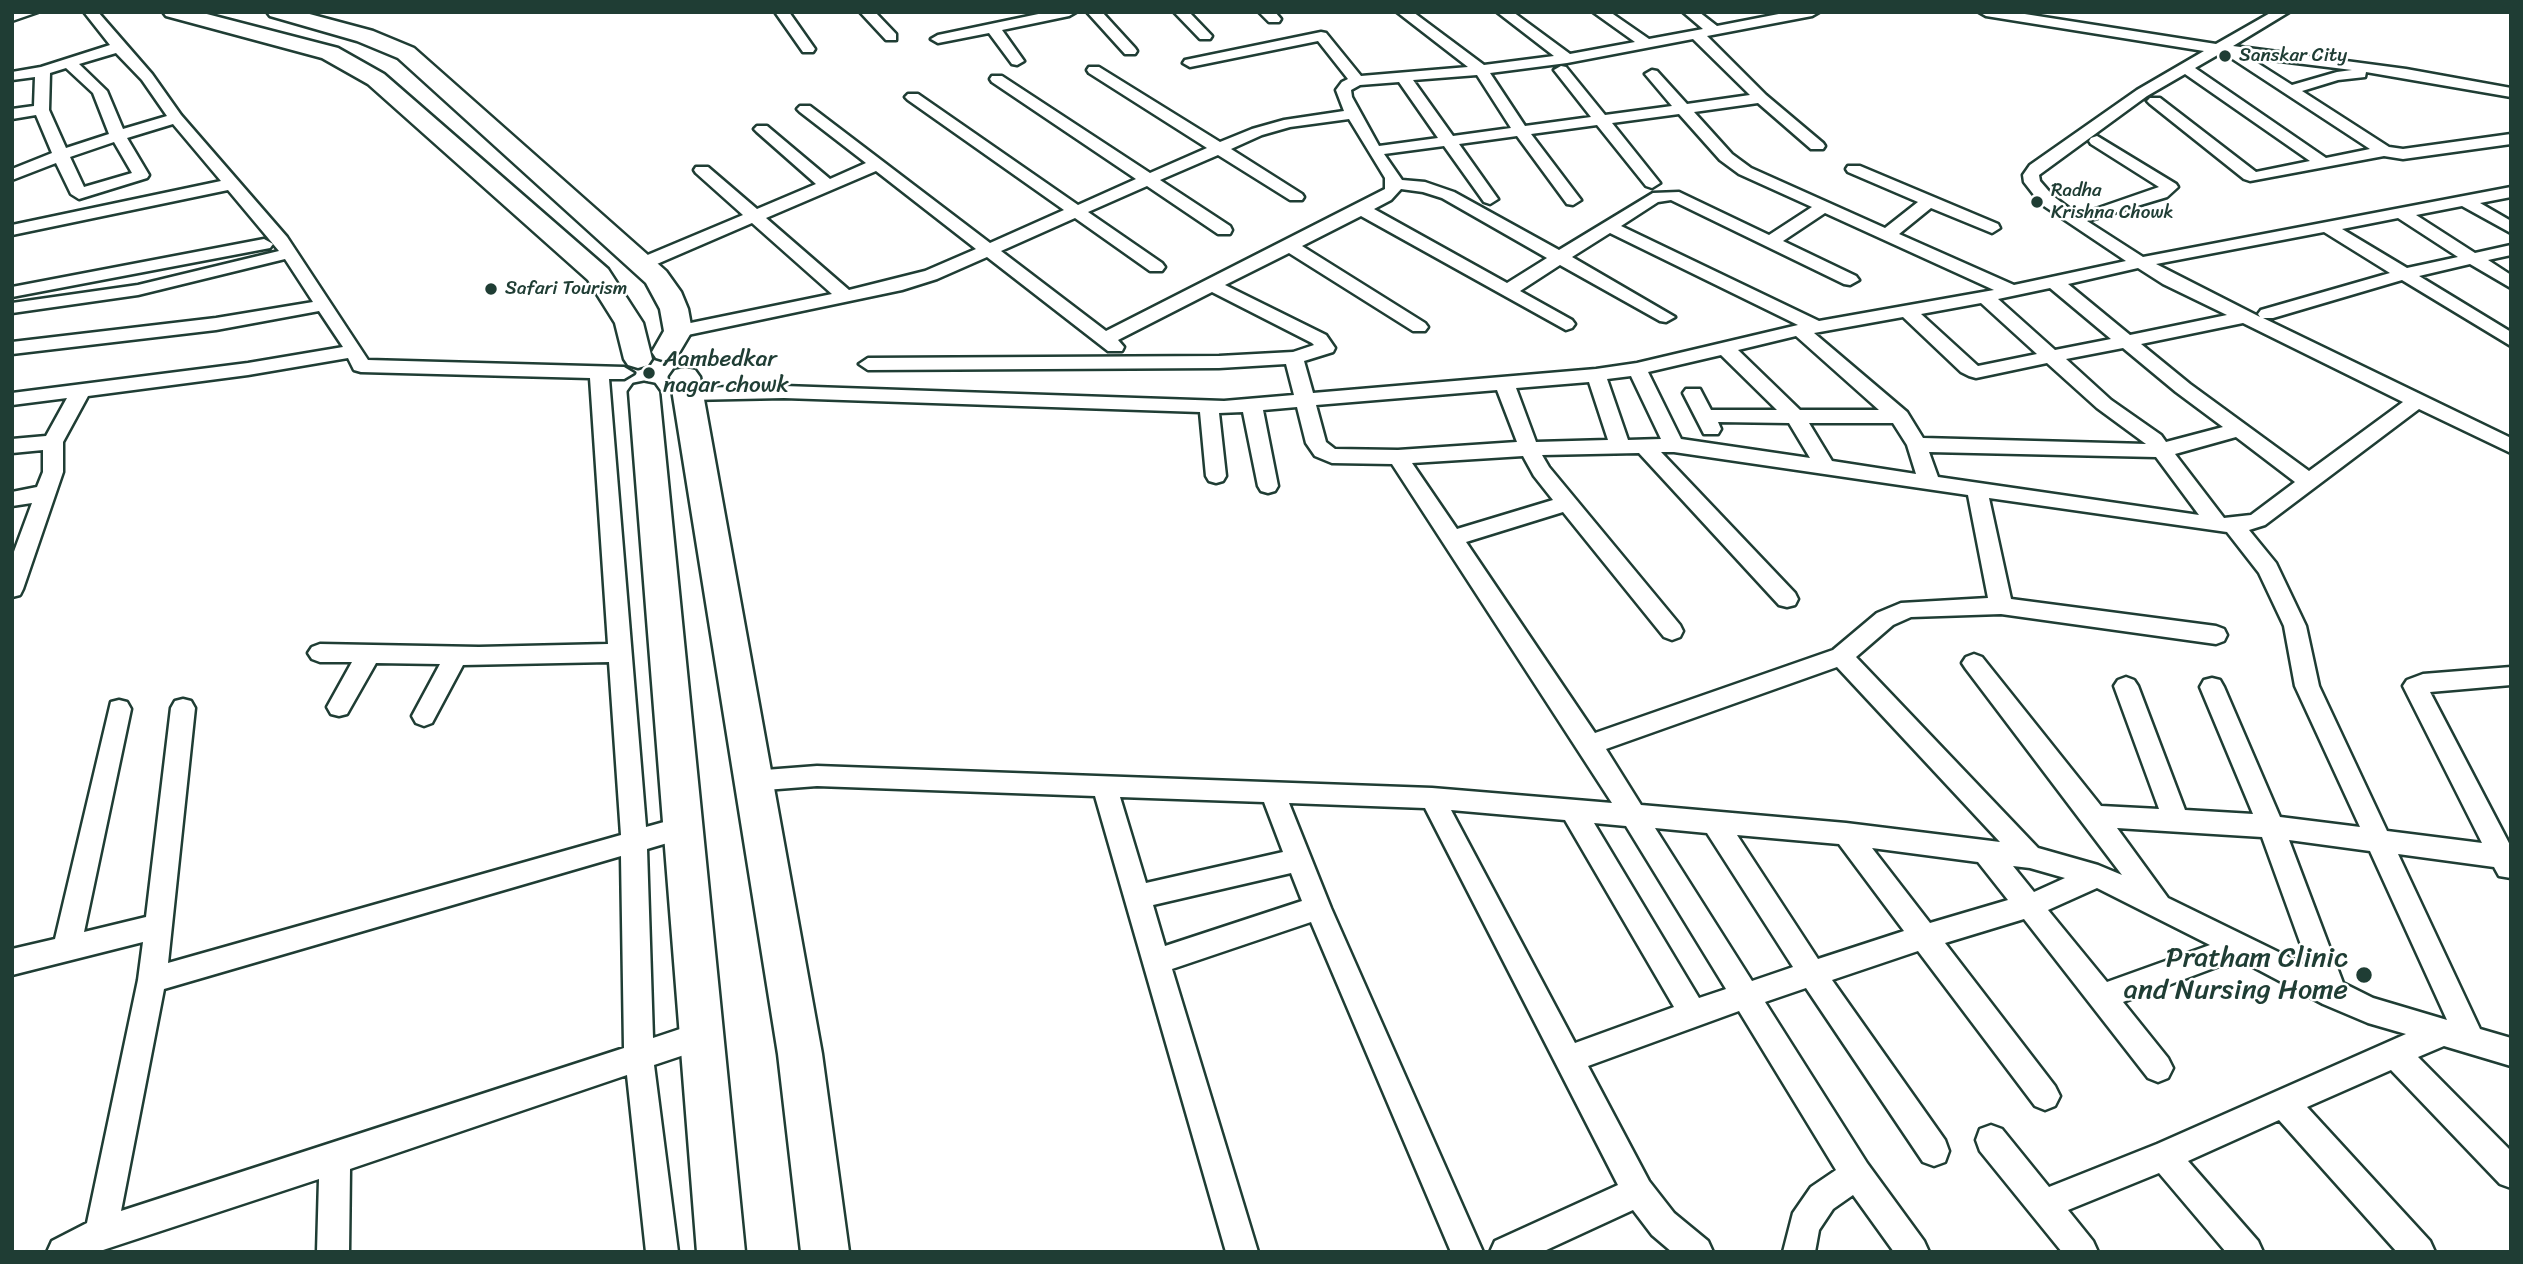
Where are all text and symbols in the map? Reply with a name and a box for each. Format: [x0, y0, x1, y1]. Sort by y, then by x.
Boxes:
place label: Sanskar City [2239, 45, 2347, 67]
marker: Sanskar City [2217, 48, 2233, 64]
place label: Radha Krishna Chowk [2051, 180, 2174, 224]
marker: Radha Krishna Chowk [2029, 194, 2045, 210]
place label: Safari Tourism [505, 278, 627, 300]
marker: Safari Tourism [483, 281, 499, 297]
place label: Aambedkar nagar chowk [663, 346, 789, 400]
marker: Aambedkar nagar chowk [641, 365, 657, 381]
place label: Pratham Clinic and Nursing Home [2124, 942, 2348, 1008]
marker: Pratham Clinic and Nursing Home [2354, 965, 2374, 985]

